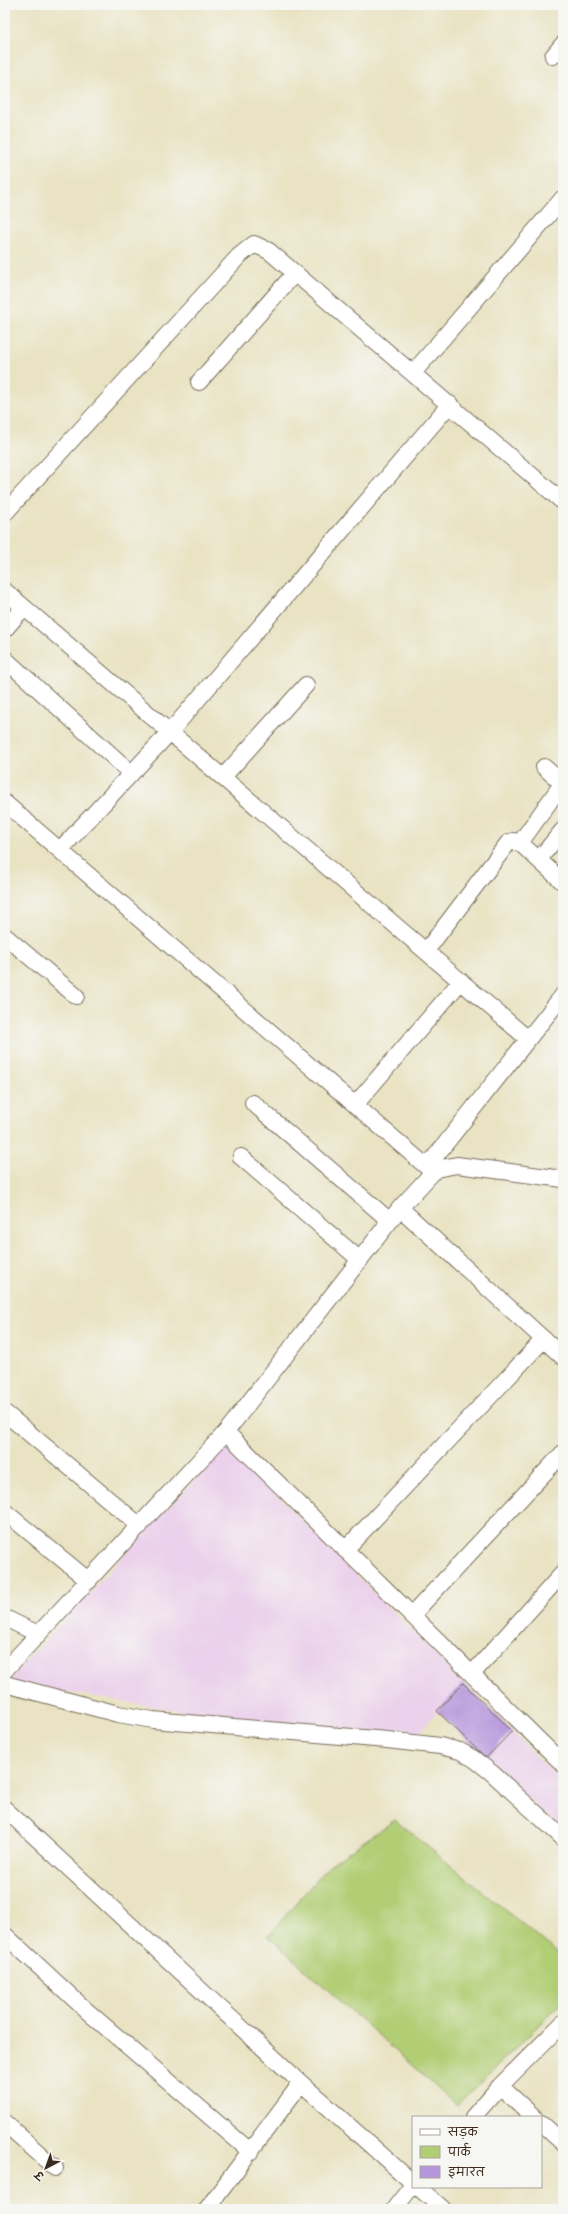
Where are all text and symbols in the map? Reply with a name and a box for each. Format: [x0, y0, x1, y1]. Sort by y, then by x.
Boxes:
legend [412, 2116, 542, 2188]
text: सड़क [447, 2127, 479, 2141]
text: पार्क [447, 2142, 472, 2161]
north arrow [26, 2148, 66, 2188]
text: उ [32, 2166, 48, 2182]
text: इमारत [448, 2166, 486, 2181]

